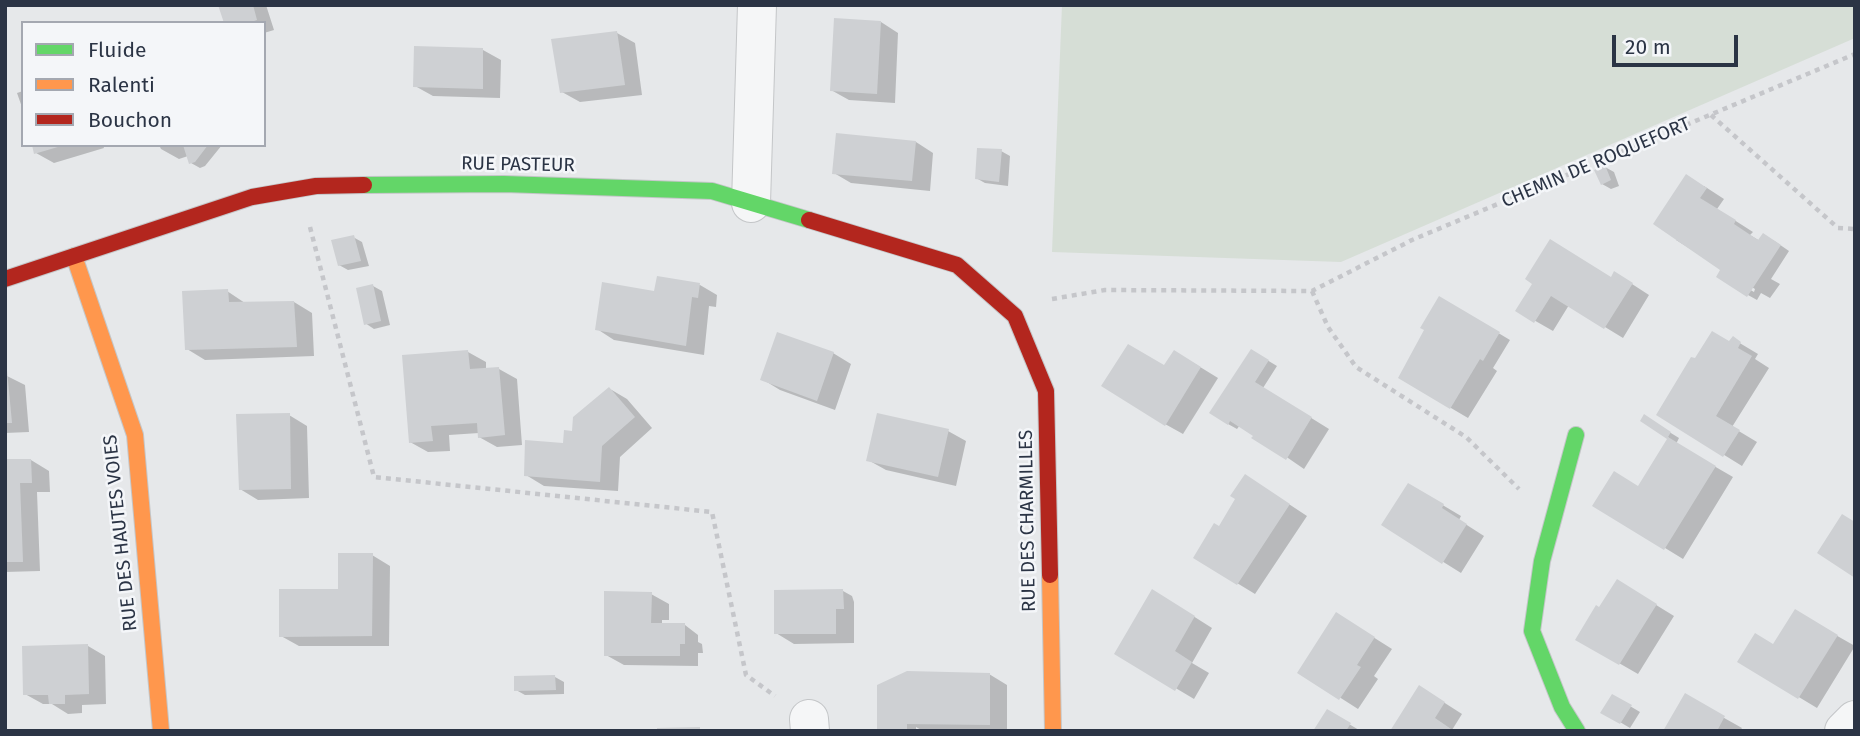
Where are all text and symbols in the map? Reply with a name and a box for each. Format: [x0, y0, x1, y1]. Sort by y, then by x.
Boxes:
legend [21, 21, 266, 147]
scale bar [1615, 21, 1741, 65]
text: 20 m [1625, 34, 1671, 60]
text: Fluide [88, 37, 146, 63]
text: Ralenti [88, 72, 155, 98]
text: Bouchon [88, 107, 172, 133]
street label: CHEMIN DE ROQUEFORT [1498, 113, 1694, 213]
street label: RUE PASTEUR [461, 153, 575, 177]
street label: RUE DES CHARMILLES [1015, 430, 1041, 612]
street label: RUE DES HAUTES VOIES [99, 434, 143, 632]

